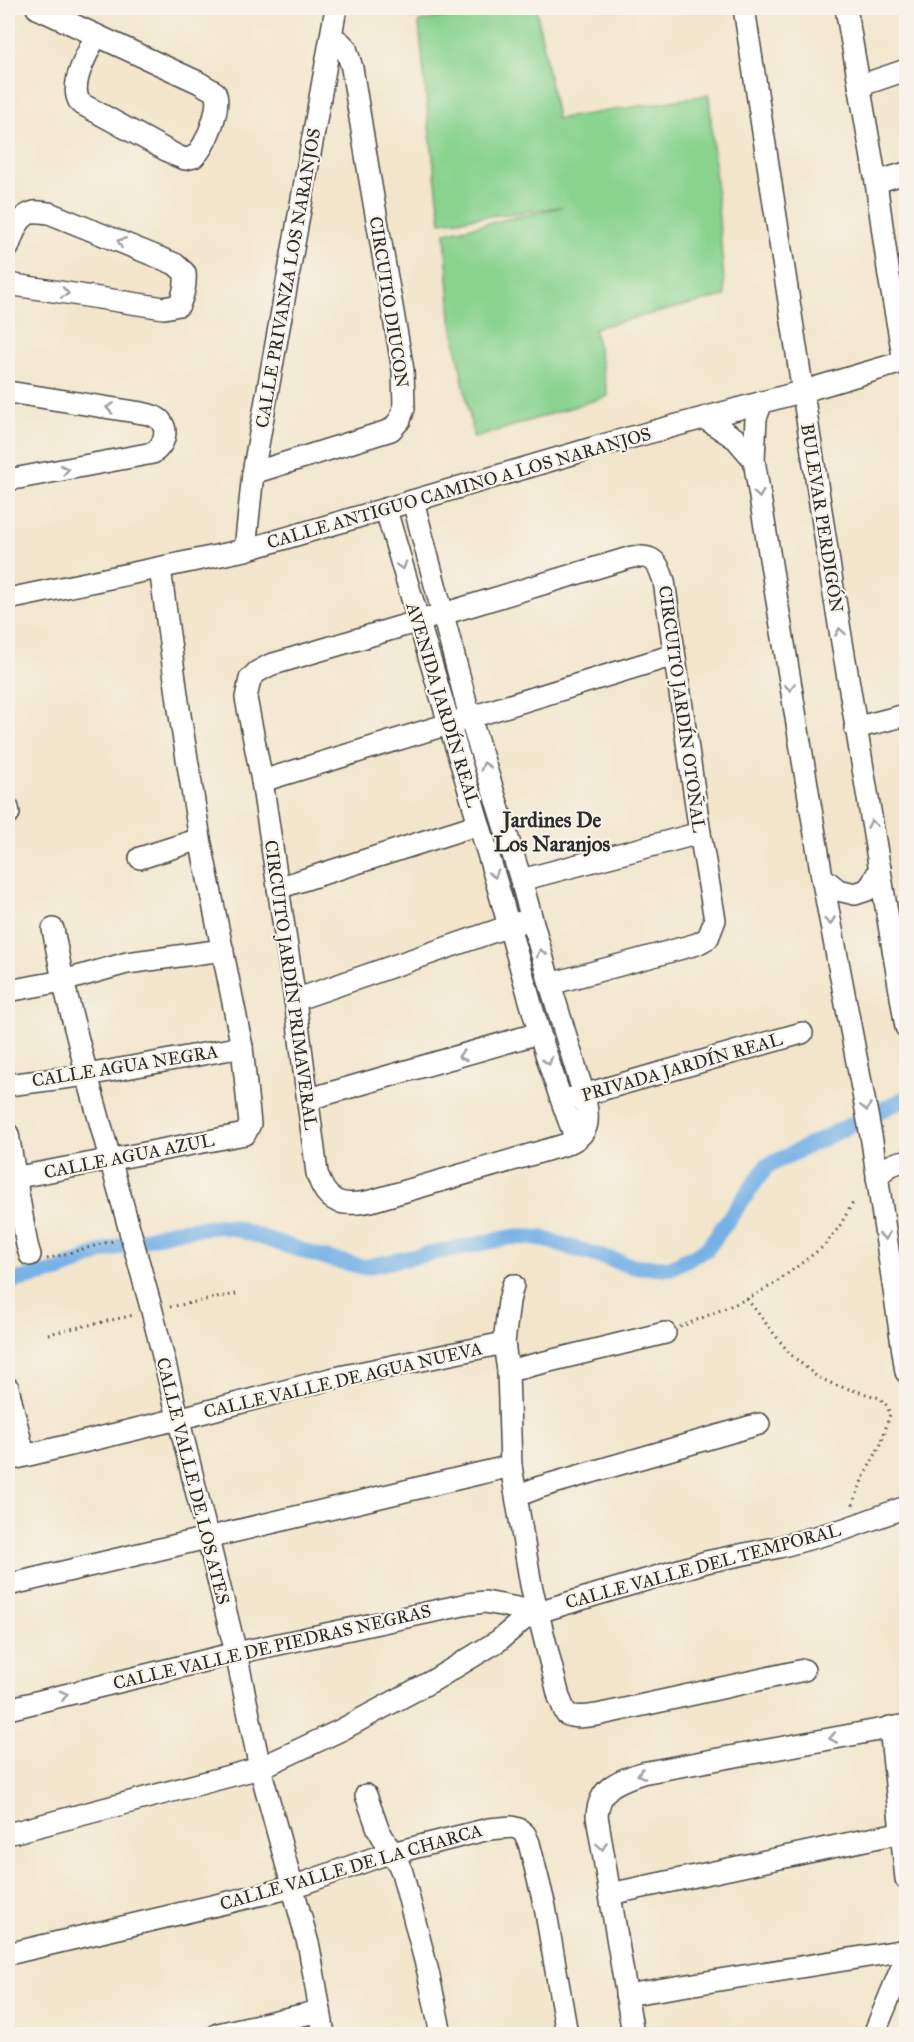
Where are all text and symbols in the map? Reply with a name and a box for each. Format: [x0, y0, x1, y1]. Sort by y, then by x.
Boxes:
street label: CALLE PRIVANZA LOS NARANJOS [251, 126, 326, 430]
street label: CIRCUITO DIUCON [365, 215, 413, 389]
one-way arrow [116, 237, 127, 249]
one-way arrow [60, 286, 70, 299]
one-way arrow [106, 402, 115, 414]
street label: CALLE ANTIGUO CAMINO A LOS NARANJOS [264, 422, 654, 554]
street label: BULEVAR PERDIGÓN [796, 422, 850, 614]
one-way arrow [60, 464, 70, 477]
one-way arrow [752, 489, 765, 499]
one-way arrow [395, 560, 407, 571]
street label: CIRCUITO JARDÍN OTOÑAL [653, 584, 712, 835]
street label: AVENIDA JARDÍN REAL [400, 599, 487, 811]
one-way arrow [834, 627, 846, 636]
one-way arrow [783, 682, 796, 692]
one-way arrow [480, 761, 492, 772]
district label: Jardines De Los Naranjos [494, 807, 610, 857]
one-way arrow [866, 819, 879, 829]
street label: CIRCUITO JARDÍN PRIMAVERAL [259, 838, 324, 1132]
one-way arrow [487, 868, 499, 879]
one-way arrow [824, 916, 836, 925]
one-way arrow [536, 948, 548, 959]
street label: PRIVADA JARDÍN REAL [579, 1026, 786, 1107]
street label: CALLE AGUA NEGRA [30, 1040, 220, 1092]
one-way arrow [457, 1048, 467, 1061]
one-way arrow [541, 1055, 553, 1066]
one-way arrow [858, 1102, 871, 1112]
street label: CALLE AGUA AZUL [42, 1129, 217, 1183]
one-way arrow [879, 1231, 891, 1240]
street label: CALLE VALLE DE AGUA NUEVA [201, 1337, 485, 1423]
street label: CALLE VALLE DE LOS ATES [152, 1355, 234, 1607]
street label: CALLE VALLE DEL TEMPORAL [563, 1518, 844, 1613]
street label: CALLE VALLE DE PIEDRAS NEGRAS [111, 1600, 433, 1694]
one-way arrow [59, 1690, 69, 1703]
one-way arrow [828, 1731, 838, 1744]
one-way arrow [636, 1767, 647, 1779]
street label: CALLE VALLE DE LA CHARCA [217, 1819, 485, 1915]
one-way arrow [596, 1842, 608, 1851]

